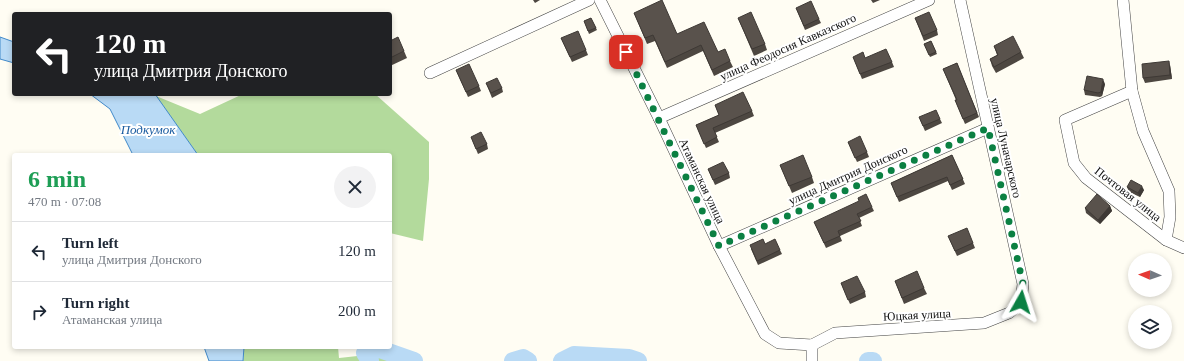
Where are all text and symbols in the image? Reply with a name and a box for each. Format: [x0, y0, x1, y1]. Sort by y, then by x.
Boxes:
street label: улица Феодосия Кавказского [718, 11, 858, 83]
icon: left [28, 28, 80, 80]
text: 120 m [94, 28, 166, 59]
pin [609, 35, 643, 69]
icon: arrive [615, 41, 637, 63]
text: улица Дмитрия Донского [94, 61, 287, 81]
street label: улица Луначарского [988, 97, 1024, 199]
water label: Подкумок [120, 122, 176, 137]
street label: Атаманская улица [676, 136, 728, 226]
street label: улица Дмитрия Донского [786, 142, 910, 208]
street label: Почтовая улица [1092, 164, 1165, 225]
text: 6 min [28, 166, 86, 192]
button: close [334, 166, 376, 208]
text: 470 m · 07:08 [28, 194, 101, 209]
text: Turn left [62, 235, 119, 251]
icon: left [28, 241, 50, 263]
text: 120 m [338, 243, 376, 259]
text: улица Дмитрия Донского [62, 252, 202, 267]
north arrow [1128, 253, 1172, 297]
map controls [1128, 253, 1172, 349]
position arrow [1000, 281, 1042, 323]
text: Turn right [62, 295, 129, 311]
icon: right [28, 301, 50, 323]
text: 200 m [338, 303, 376, 319]
button: layers [1128, 305, 1172, 349]
street label: Юцкая улица [883, 306, 952, 324]
text: Атаманская улица [62, 312, 162, 327]

